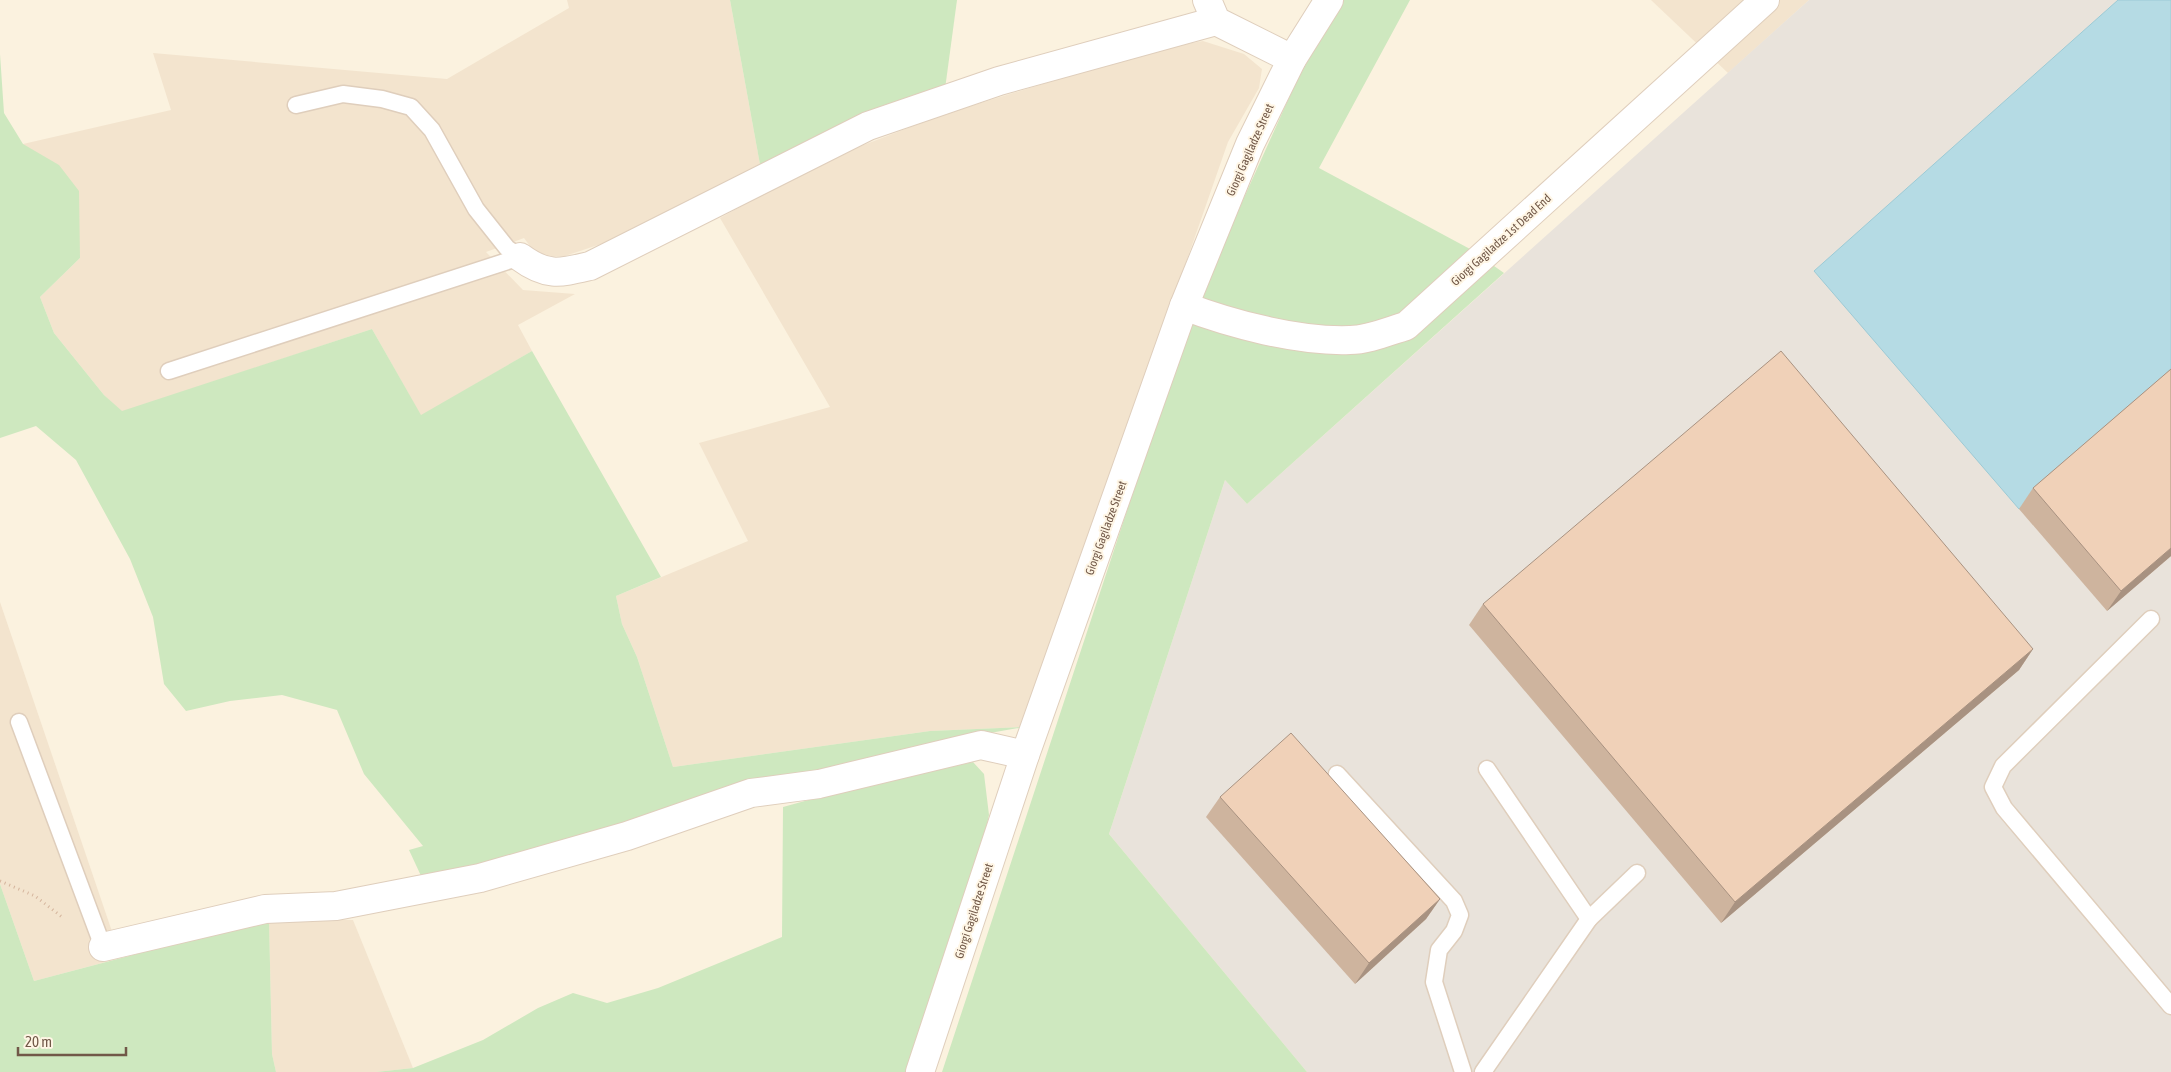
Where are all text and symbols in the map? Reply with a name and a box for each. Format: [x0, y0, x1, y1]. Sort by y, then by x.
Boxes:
street label: Giorgi Gagiladze Street [1223, 101, 1277, 198]
street label: Giorgi Gagiladze 1st Dead End [1448, 191, 1554, 289]
street label: Giorgi Gagiladze Street [1082, 478, 1130, 577]
street label: Giorgi Gagiladze Street [952, 861, 996, 960]
scale bar [18, 1024, 125, 1056]
text: 20 m [25, 1033, 52, 1050]

